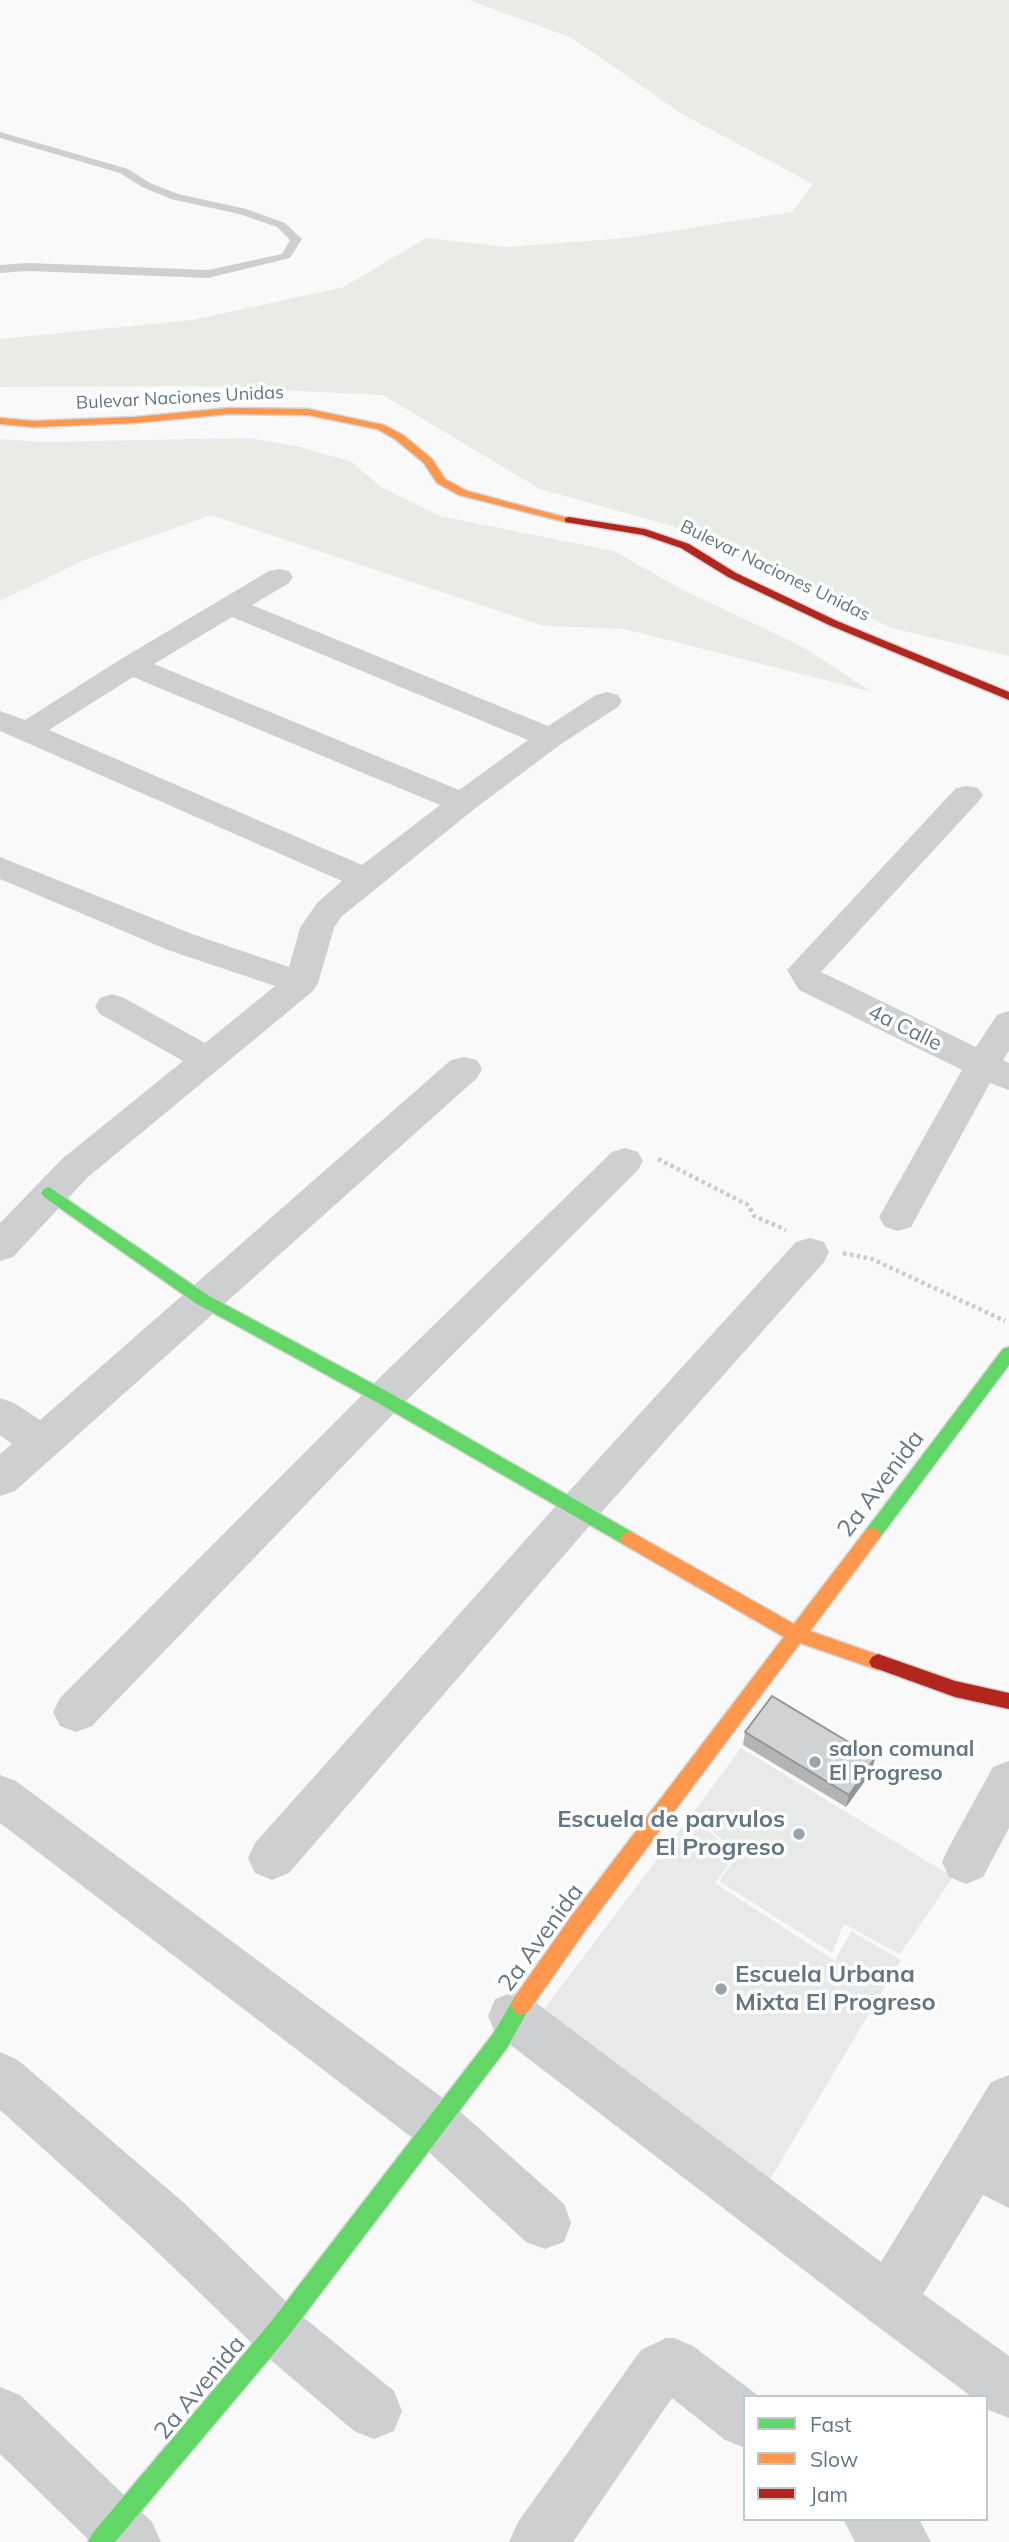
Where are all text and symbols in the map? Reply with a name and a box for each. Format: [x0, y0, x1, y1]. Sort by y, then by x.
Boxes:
street label: Bulevar Naciones Unidas [75, 382, 285, 414]
street label: Bulevar Naciones Unidas [677, 516, 873, 626]
street label: 4a Calle [864, 999, 946, 1057]
street label: 2a Avenida [832, 1425, 930, 1543]
place label: salon comunal El Progreso [829, 1737, 974, 1787]
marker: salon comunal El Progreso [807, 1754, 823, 1770]
place label: Escuela de parvulos El Progreso [557, 1806, 785, 1862]
marker: Escuela de parvulos El Progreso [791, 1826, 807, 1842]
street label: 2a Avenida [492, 1878, 590, 1998]
place label: Escuela Urbana Mixta El Progreso [735, 1961, 936, 2017]
marker: Escuela Urbana Mixta El Progreso [713, 1981, 729, 1997]
street label: 2a Avenida [148, 2330, 252, 2446]
legend [743, 2395, 988, 2521]
text: Fast [810, 2411, 852, 2437]
text: Slow [810, 2446, 858, 2472]
text: Jam [810, 2481, 848, 2507]

